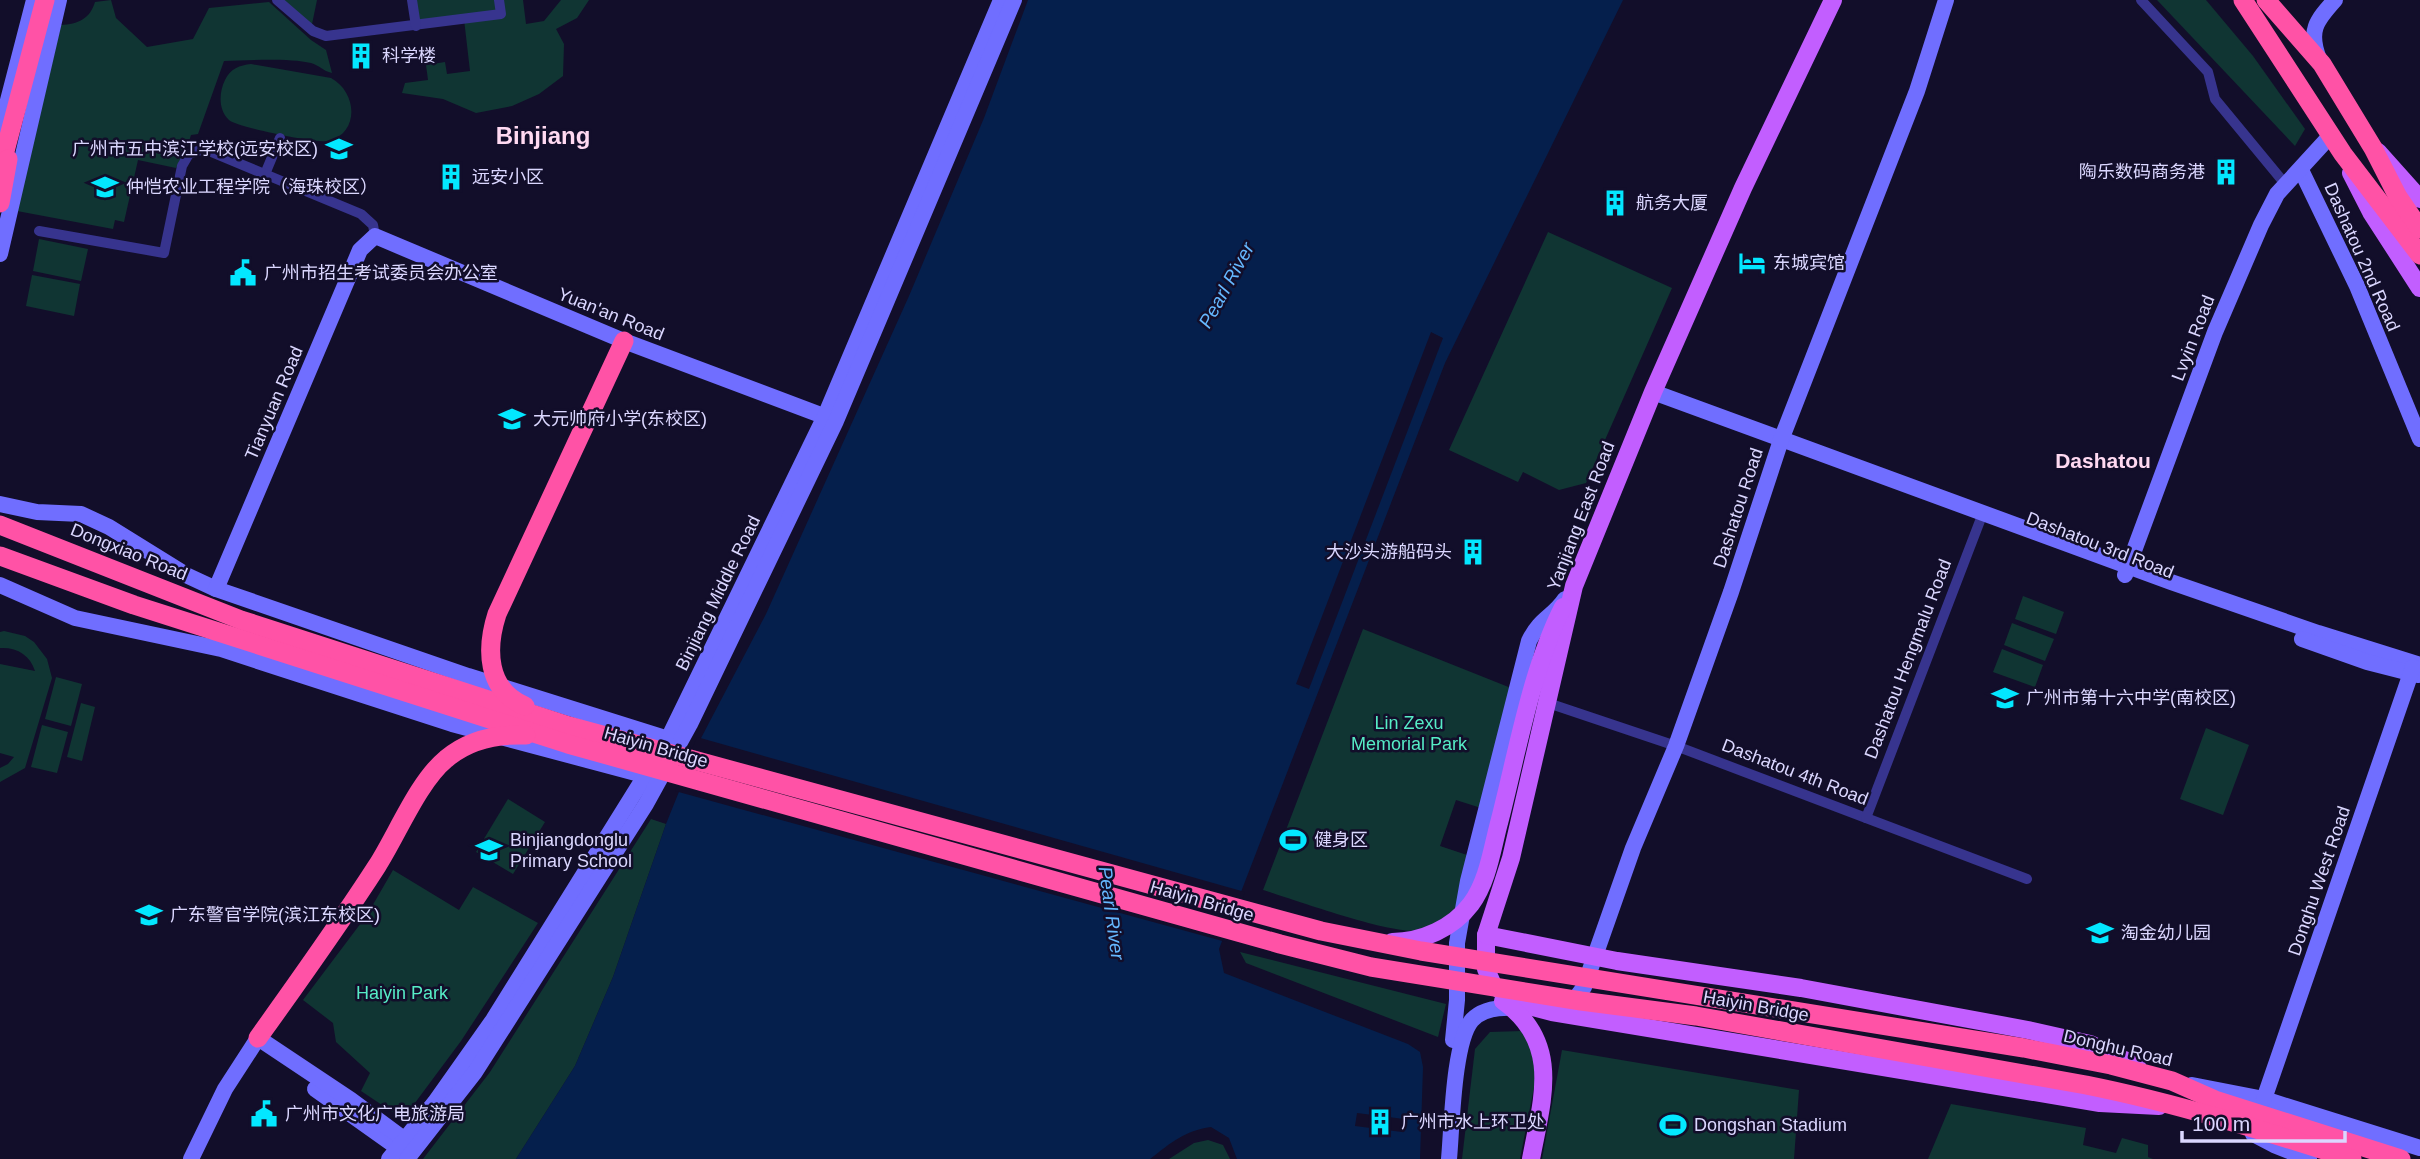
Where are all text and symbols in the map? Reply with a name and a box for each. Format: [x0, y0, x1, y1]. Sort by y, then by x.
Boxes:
building icon: 科学楼 [346, 41, 376, 71]
place label: 科学楼 [382, 46, 436, 66]
district label: Binjiang [496, 122, 590, 149]
school or university icon: 广州市五中滨江学校(远安校区) [324, 134, 354, 164]
place label: 广州市五中滨江学校(远安校区) [72, 139, 318, 159]
building icon: 陶乐数码商务港 [2211, 157, 2241, 187]
building icon: 远安小区 [436, 162, 466, 192]
place label: 陶乐数码商务港 [2079, 162, 2205, 182]
place label: 远安小区 [472, 167, 544, 187]
school or university icon: 仲恺农业工程学院（海珠校区） [90, 172, 120, 202]
place label: 仲恺农业工程学院（海珠校区） [126, 177, 378, 197]
street label: Dashatou 2nd Road [2320, 180, 2404, 334]
building icon: 航务大厦 [1600, 188, 1630, 218]
place label: 航务大厦 [1636, 193, 1708, 213]
water label: Pearl River [1194, 238, 1259, 331]
hotel icon: 东城宾馆 [1737, 248, 1767, 278]
place label: 东城宾馆 [1773, 253, 1845, 273]
public building icon: 广州市招生考试委员会办公室 [228, 258, 258, 288]
place label: 广州市招生考试委员会办公室 [264, 263, 498, 283]
street label: Yuan'an Road [555, 284, 667, 344]
street label: Lvyin Road [2168, 292, 2218, 384]
street label: Tianyuan Road [241, 343, 307, 463]
school or university icon: 大元帅府小学(东校区) [497, 404, 527, 434]
place label: 大元帅府小学(东校区) [533, 409, 707, 429]
street label: Yanjiang East Road [1543, 439, 1619, 593]
street label: Dashatou Road [1709, 445, 1767, 571]
district label: Dashatou [2055, 449, 2151, 472]
street label: Dashatou 3rd Road [2024, 508, 2176, 582]
street label: Binjiang Middle Road [672, 512, 764, 674]
street label: Dongxiao Road [68, 519, 190, 585]
building icon: 大沙头游船码头 [1458, 537, 1488, 567]
place label: 大沙头游船码头 [1326, 542, 1452, 562]
street label: Dashatou Hengmalu Road [1861, 556, 1955, 762]
school or university icon: 广州市第十六中学(南校区) [1990, 683, 2020, 713]
place label: 广州市第十六中学(南校区) [2026, 688, 2236, 708]
park label: Lin Zexu Memorial Park [1351, 713, 1468, 754]
street label: Haiyin Bridge [602, 723, 710, 771]
street label: Dashatou 4th Road [1719, 735, 1871, 809]
street label: Donghu West Road [2284, 804, 2354, 958]
sports icon: 健身区 [1278, 825, 1308, 855]
place label: Binjiangdonglu Primary School [510, 830, 632, 871]
place label: 健身区 [1314, 830, 1368, 850]
school or university icon: Binjiangdonglu Primary School [474, 835, 504, 865]
water label: Pearl River [1095, 865, 1129, 962]
street label: Haiyin Bridge [1148, 877, 1256, 925]
school or university icon: 广东警官学院(滨江东校区) [134, 900, 164, 930]
place label: 广东警官学院(滨江东校区) [170, 905, 380, 925]
school or university icon: 淘金幼儿园 [2085, 918, 2115, 948]
place label: 淘金幼儿园 [2121, 923, 2211, 943]
park label: Haiyin Park [356, 983, 449, 1003]
street label: Haiyin Bridge [1702, 987, 1810, 1025]
street label: Donghu Road [2062, 1026, 2174, 1070]
public building icon: 广州市文化广电旅游局 [249, 1099, 279, 1129]
scale bar [2182, 1100, 2345, 1144]
place label: 广州市文化广电旅游局 [285, 1104, 465, 1124]
building icon: 广州市水上环卫处 [1365, 1107, 1395, 1137]
sports icon: Dongshan Stadium [1658, 1110, 1688, 1140]
place label: 广州市水上环卫处 [1401, 1112, 1545, 1132]
text: 100 m [2192, 1112, 2250, 1135]
place label: Dongshan Stadium [1694, 1115, 1847, 1135]

